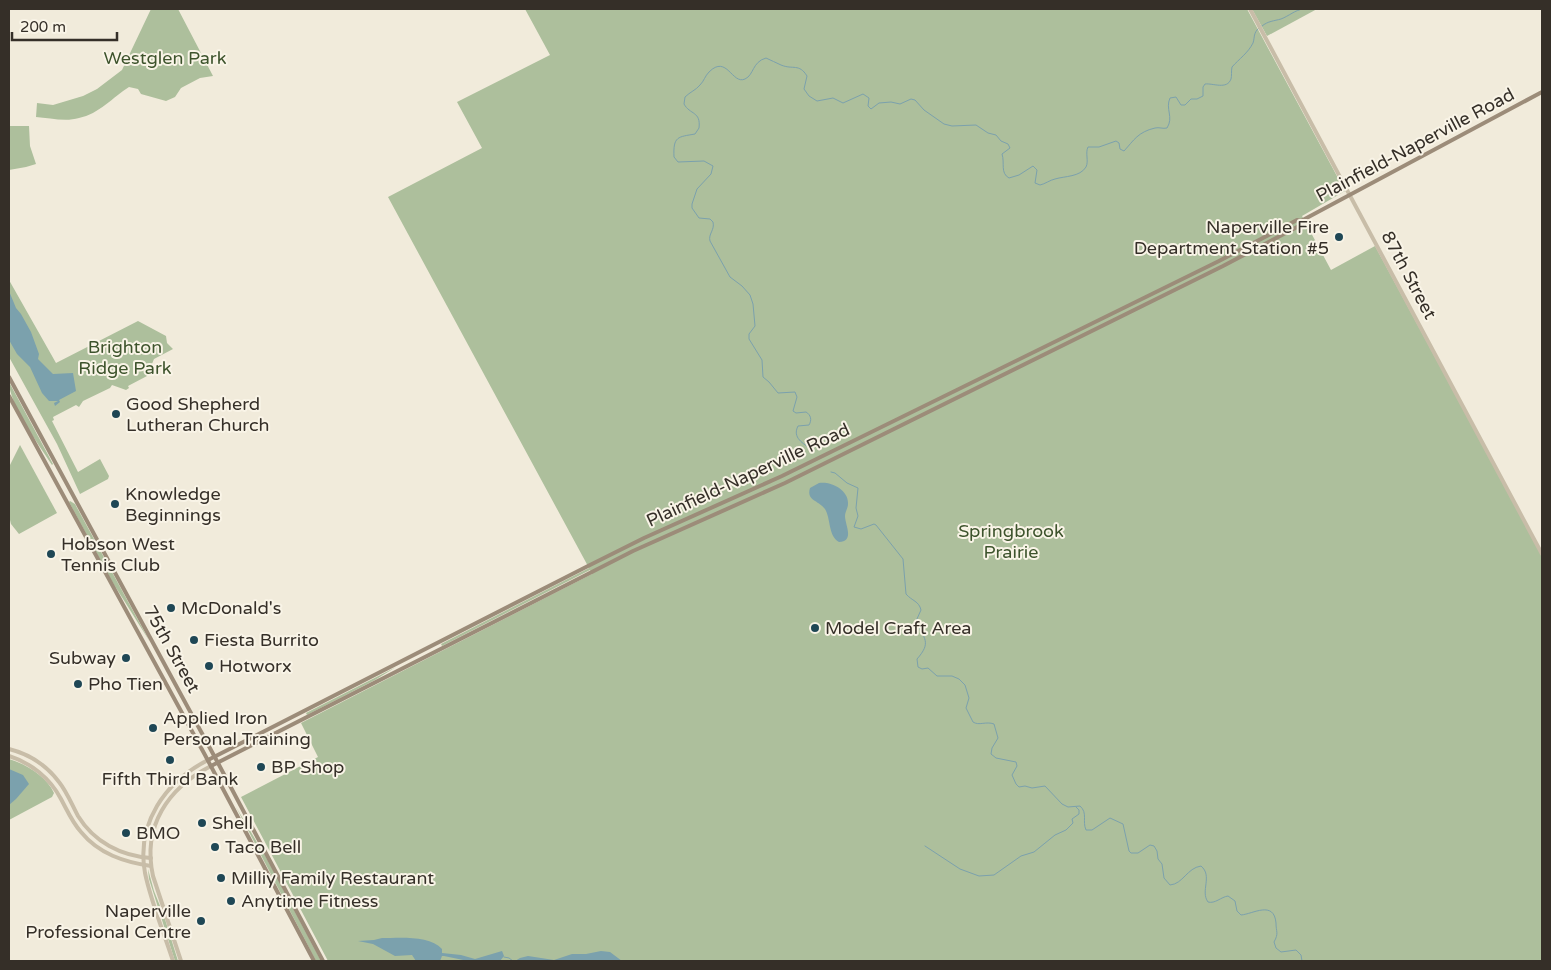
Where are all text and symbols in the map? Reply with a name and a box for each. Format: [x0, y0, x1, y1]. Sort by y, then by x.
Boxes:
scale bar [12, 10, 118, 42]
text: 200 m [20, 18, 66, 36]
park label: Westglen Park [103, 47, 227, 69]
street label: Plainfield-Naperville Road [1312, 83, 1518, 207]
place label: Naperville Fire Department Station #5 [1134, 216, 1329, 259]
street label: 87th Street [1377, 227, 1441, 323]
marker: Naperville Fire Department Station #5 [1333, 231, 1345, 243]
park label: Brighton Ridge Park [78, 336, 172, 379]
place label: Good Shepherd Lutheran Church [126, 393, 270, 436]
marker: Good Shepherd Lutheran Church [110, 408, 122, 420]
street label: Plainfield-Naperville Road [643, 418, 853, 532]
place label: Knowledge Beginnings [125, 483, 221, 526]
marker: Knowledge Beginnings [109, 498, 121, 510]
park label: Springbrook Prairie [958, 520, 1064, 563]
place label: Hobson West Tennis Club [61, 533, 175, 576]
marker: Hobson West Tennis Club [45, 548, 57, 560]
place label: McDonald's [181, 597, 281, 619]
street label: 75th Street [139, 601, 205, 697]
marker: McDonald's [165, 602, 177, 614]
place label: Model Craft Area [825, 617, 971, 639]
marker: Model Craft Area [809, 622, 821, 634]
place label: Fiesta Burrito [204, 629, 319, 651]
marker: Fiesta Burrito [188, 634, 200, 646]
place label: Subway [49, 647, 116, 669]
marker: Subway [120, 652, 132, 664]
place label: Hotworx [219, 655, 292, 677]
marker: Hotworx [203, 660, 215, 672]
place label: Pho Tien [88, 673, 163, 695]
marker: Pho Tien [72, 678, 84, 690]
place label: Applied Iron Personal Training [163, 707, 311, 750]
marker: Applied Iron Personal Training [147, 722, 159, 734]
marker: Fifth Third Bank [164, 754, 176, 766]
place label: BP Shop [271, 756, 344, 778]
marker: BP Shop [255, 761, 267, 773]
place label: Fifth Third Bank [102, 768, 239, 790]
place label: Shell [212, 812, 253, 834]
marker: Shell [196, 817, 208, 829]
place label: BMO [136, 822, 180, 844]
marker: BMO [120, 827, 132, 839]
place label: Taco Bell [225, 836, 301, 858]
marker: Taco Bell [209, 841, 221, 853]
place label: Milliy Family Restaurant [231, 867, 434, 889]
marker: Milliy Family Restaurant [215, 872, 227, 884]
place label: Anytime Fitness [241, 890, 378, 912]
marker: Anytime Fitness [225, 895, 237, 907]
place label: Naperville Professional Centre [25, 900, 191, 943]
marker: Naperville Professional Centre [195, 915, 207, 927]

